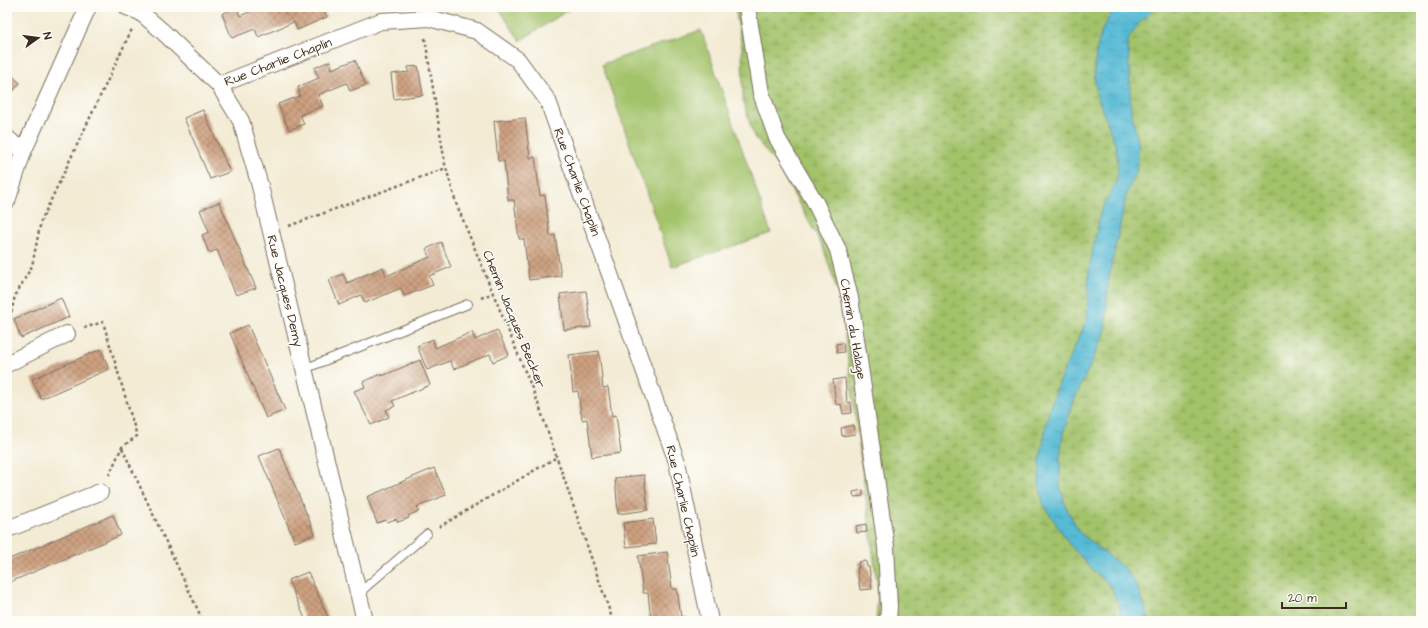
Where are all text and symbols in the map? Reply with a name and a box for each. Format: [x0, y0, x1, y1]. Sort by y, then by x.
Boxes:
north arrow [18, 18, 58, 58]
text: N [39, 31, 55, 41]
street label: Rue Charlie Chaplin [222, 33, 335, 91]
street label: Rue Charlie Chaplin [549, 125, 605, 239]
street label: Rue Jacques Demy [261, 233, 308, 349]
street label: Chemin Jacques Becker [478, 248, 550, 390]
street label: Chemin du Halage [834, 277, 871, 381]
street label: Rue Charlie Chaplin [661, 444, 705, 559]
scale bar [1282, 584, 1346, 610]
text: 20 m [1288, 590, 1317, 607]

